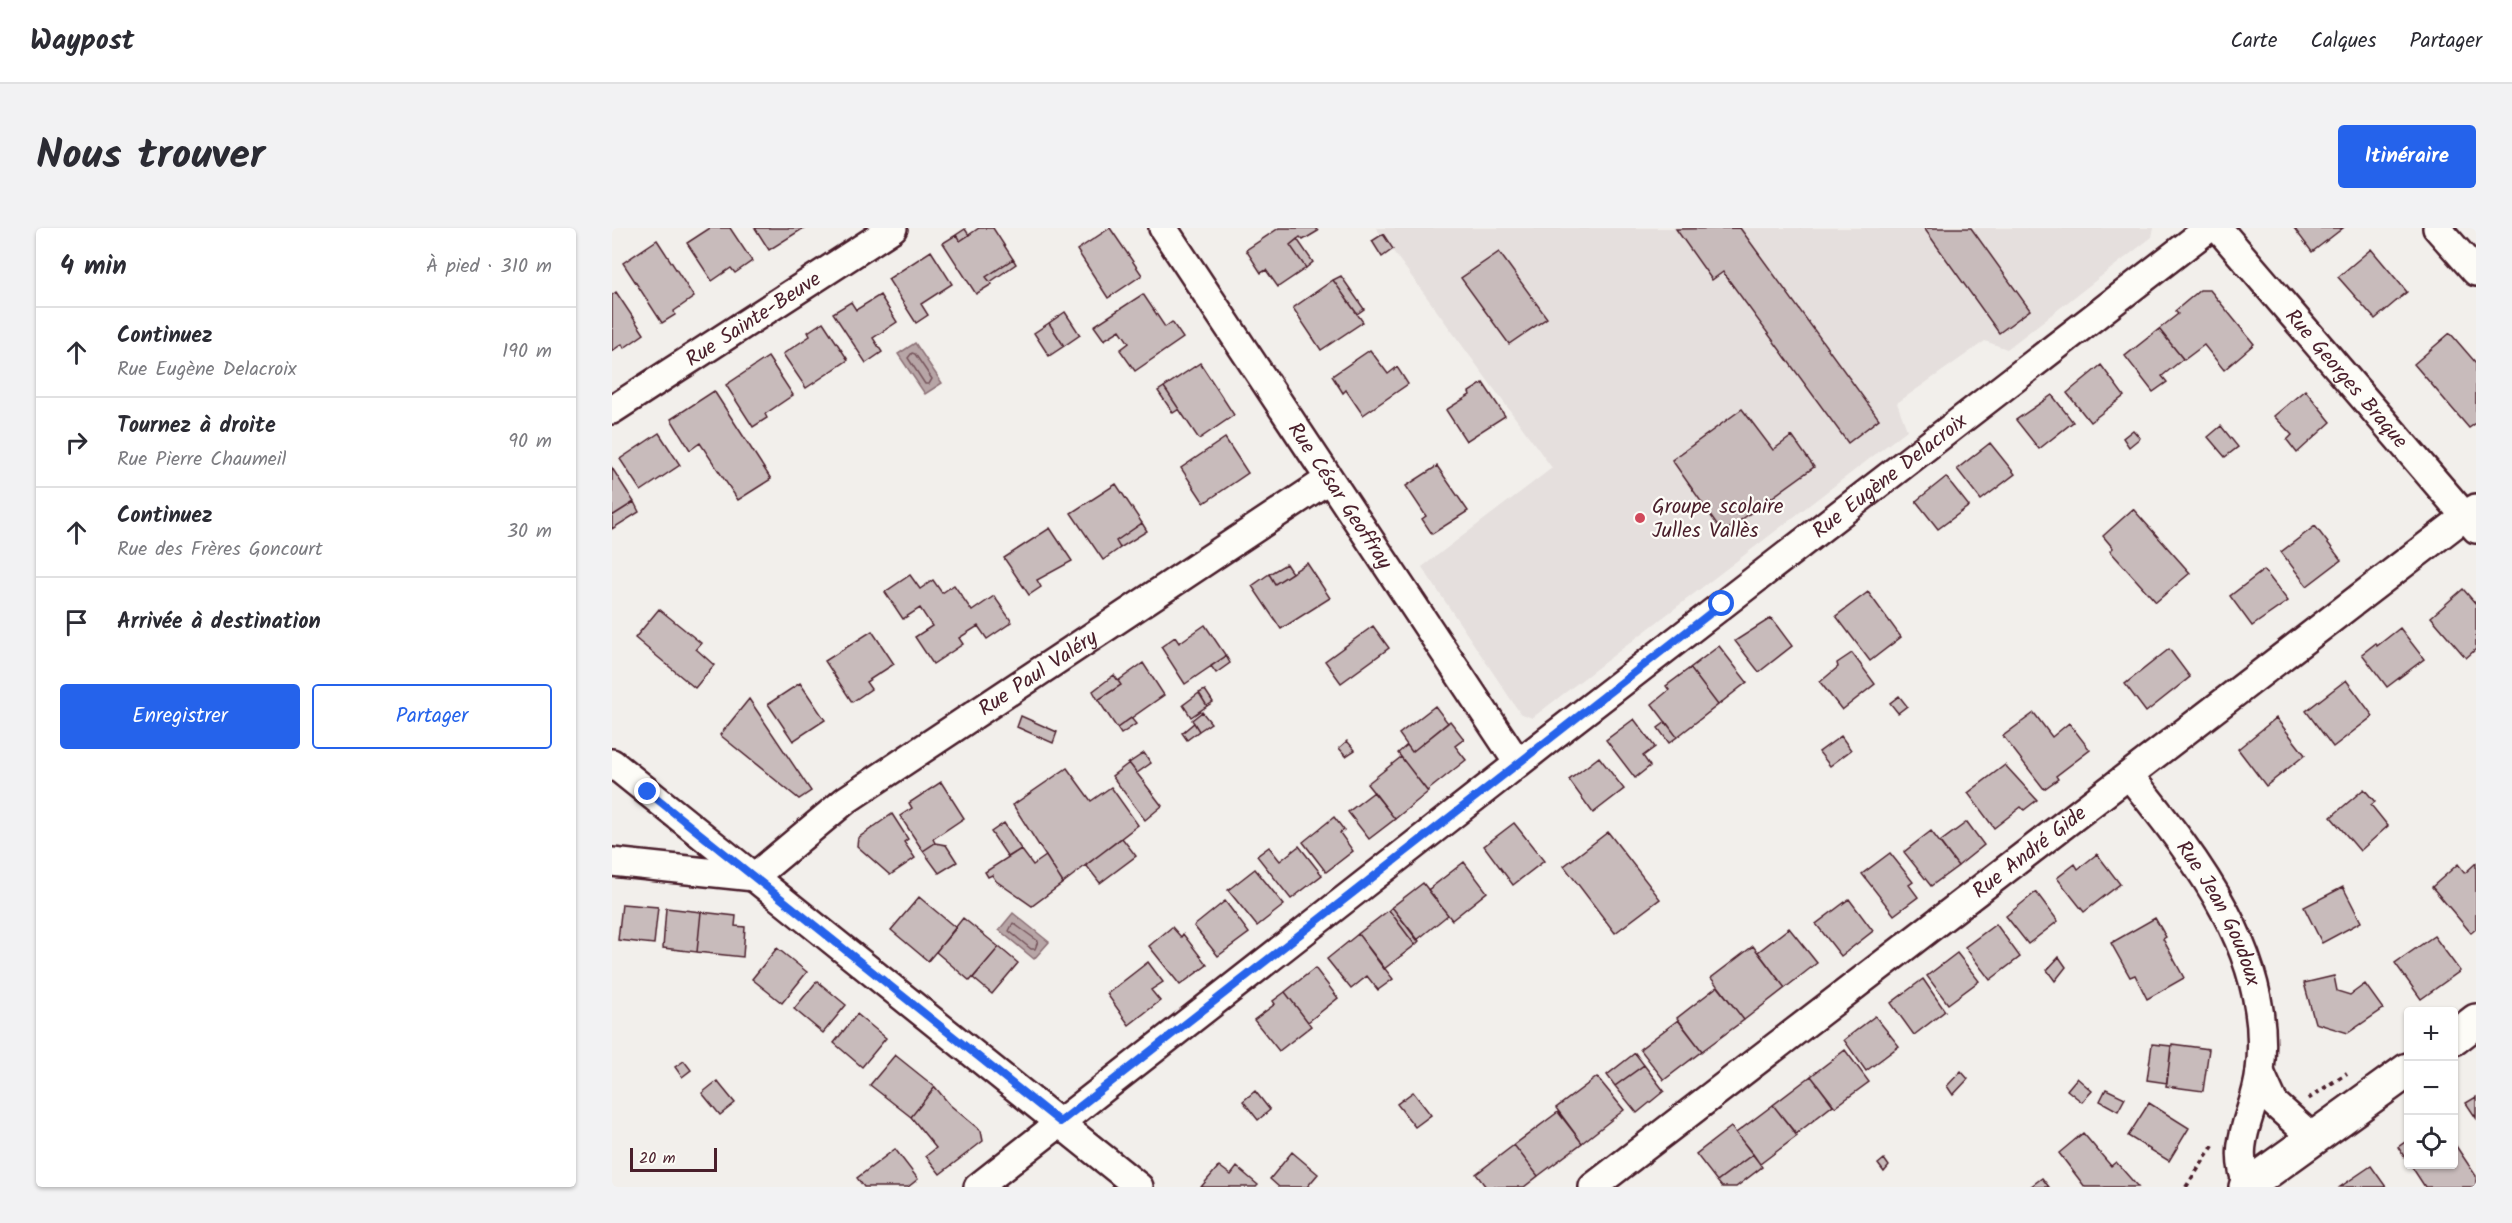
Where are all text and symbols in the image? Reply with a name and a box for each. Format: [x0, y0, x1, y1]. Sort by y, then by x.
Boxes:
text: Waypost [30, 19, 134, 64]
text: Carte [2230, 25, 2277, 58]
text: Calques [2310, 25, 2376, 58]
text: Partager [2409, 25, 2482, 58]
text: Nous trouver [36, 123, 265, 190]
button: Itinéraire [2338, 125, 2476, 188]
text: 4 min [60, 246, 127, 288]
text: À pied · 310 m [426, 251, 552, 283]
street label: Rue Sainte-Beuve [679, 263, 829, 376]
street label: Rue Georges Braque [2276, 302, 2416, 457]
text: Continuez [117, 319, 213, 354]
icon: ahead [60, 336, 93, 369]
text: 190 m [502, 336, 552, 368]
text: Rue Eugène Delacroix [117, 354, 297, 386]
street label: Rue Eugène Delacroix [1805, 405, 1976, 548]
text: Tournez à droite [117, 409, 276, 444]
street label: Rue César Geoffray [1278, 416, 1400, 577]
icon: right [60, 426, 93, 459]
text: 90 m [508, 426, 552, 458]
text: Rue Pierre Chaumeil [117, 444, 286, 476]
place label: Groupe scolaire Julles Vallès [1652, 491, 1784, 548]
text: Continuez [117, 499, 213, 534]
marker: Groupe scolaire Julles Vallès [1633, 511, 1647, 525]
icon: ahead [60, 516, 93, 549]
text: 30 m [507, 516, 552, 548]
text: Rue des Frères Goncourt [117, 534, 323, 566]
route start [1708, 590, 1734, 616]
text: Arrivée à destination [117, 605, 321, 640]
icon: arrive [60, 606, 93, 639]
street label: Rue Paul Valéry [972, 622, 1105, 726]
button: Enregistrer [60, 684, 300, 749]
button: Partager [312, 684, 552, 749]
route end [634, 778, 660, 804]
street label: Rue André Gide [1966, 798, 2095, 908]
street label: Rue Jean Goudoux [2167, 834, 2269, 991]
map controls [2404, 1007, 2458, 1169]
button: + [2404, 1007, 2458, 1061]
button: − [2404, 1061, 2458, 1115]
button: locate [2404, 1115, 2458, 1169]
scale bar [630, 1145, 717, 1172]
text: 20 m [639, 1146, 675, 1171]

